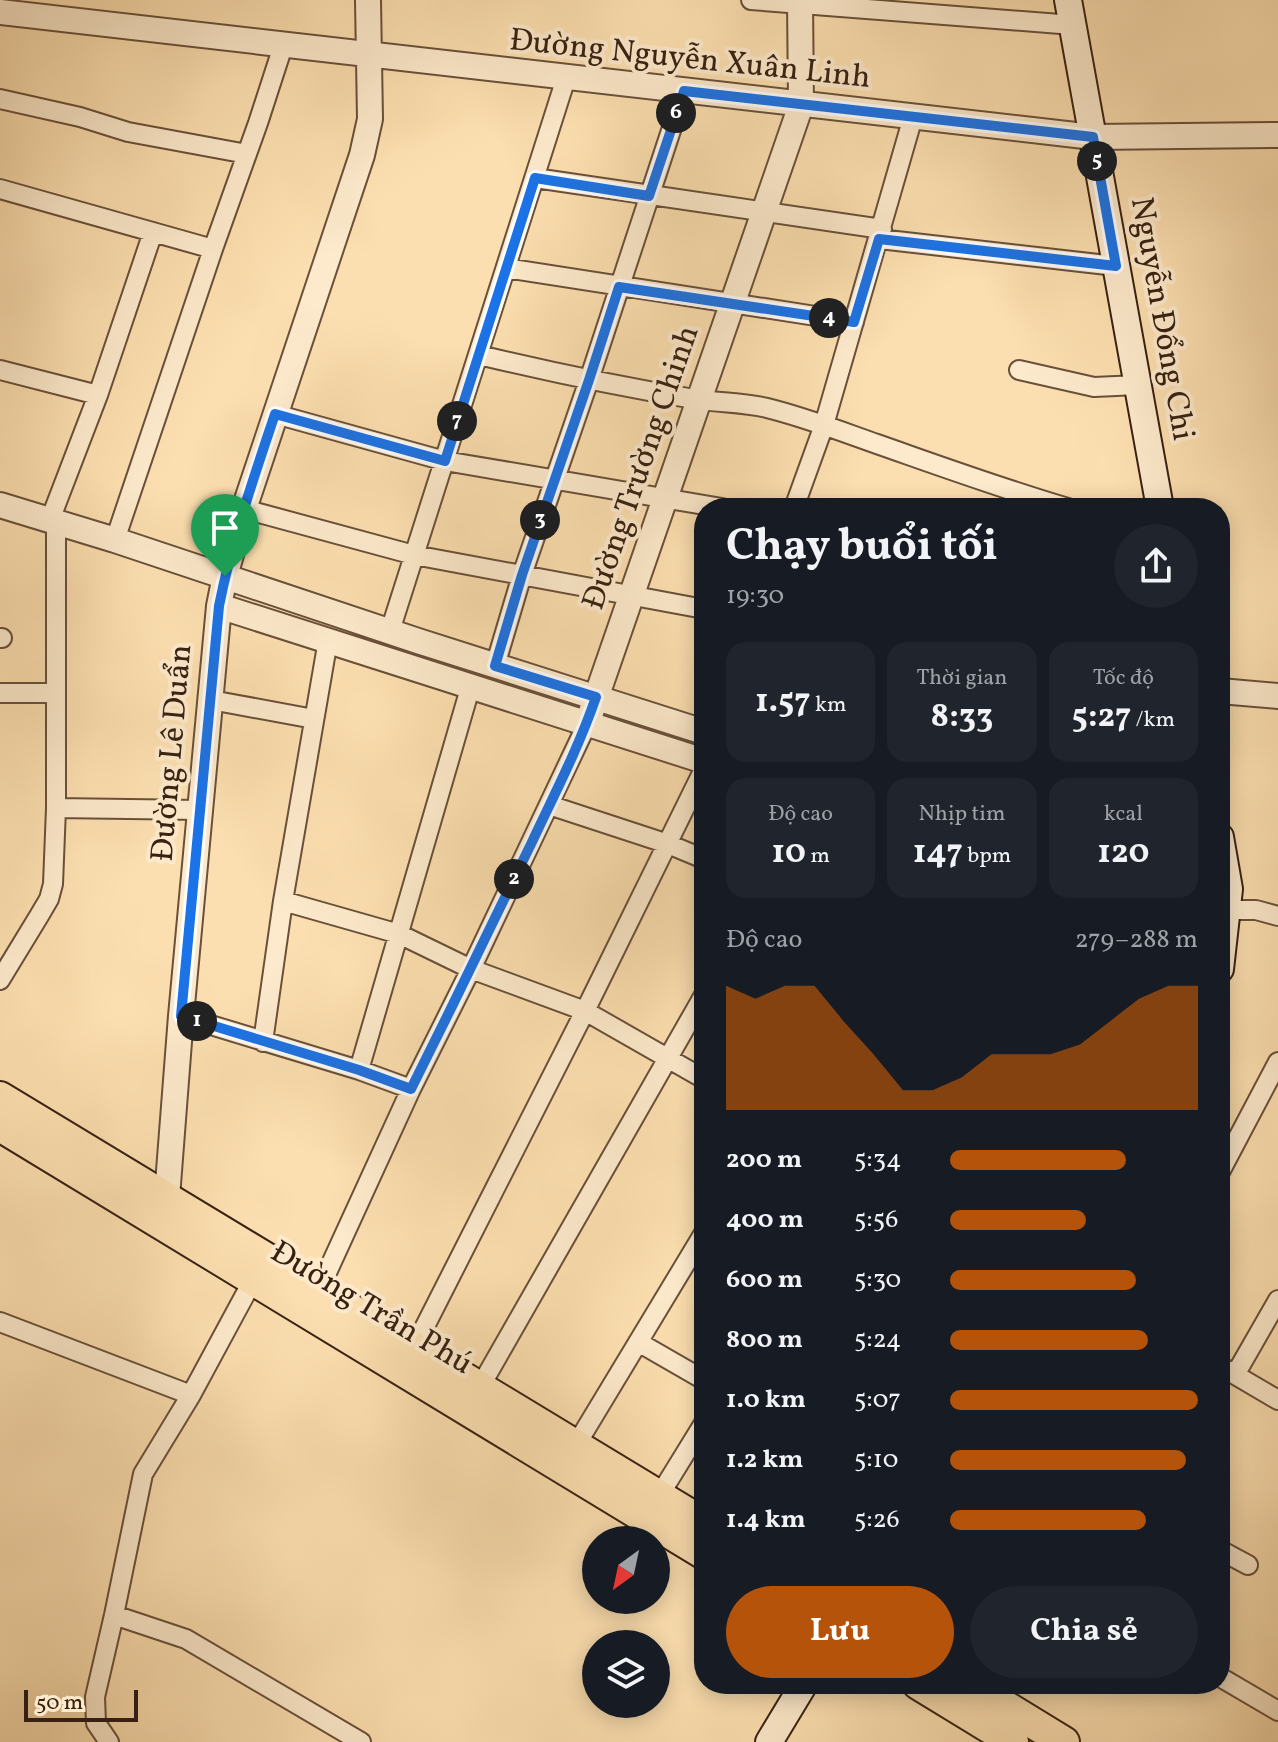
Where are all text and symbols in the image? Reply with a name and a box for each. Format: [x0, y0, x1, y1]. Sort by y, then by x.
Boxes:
street label: Đường Nguyễn Xuân Linh [507, 19, 873, 101]
pin: 6 [656, 93, 696, 133]
text: 6 [670, 97, 682, 128]
pin: 5 [1077, 141, 1117, 181]
text: 5 [1092, 145, 1102, 176]
street label: Nguyễn Đổng Chi [1118, 194, 1204, 444]
pin: 4 [809, 298, 849, 338]
text: 4 [822, 302, 836, 333]
street label: Đường Trường Chinh [573, 320, 711, 616]
pin: 7 [437, 401, 477, 441]
text: 7 [452, 405, 462, 436]
pin [191, 494, 259, 576]
pin: 3 [520, 500, 560, 540]
text: 3 [534, 504, 546, 535]
icon: arrive [203, 506, 247, 550]
text: Chạy buổi tối [726, 517, 998, 578]
button: share [1114, 524, 1198, 608]
text: 19:30 [726, 578, 784, 614]
street label: Đường Lê Duẩn [142, 643, 204, 863]
text: Thời gian [917, 663, 1007, 694]
text: Tốc độ [1093, 663, 1154, 694]
text: 1.57 [755, 679, 811, 726]
text: km [811, 690, 846, 721]
text: 8:33 [931, 694, 993, 741]
text: 5:27 [1072, 694, 1131, 741]
text: /km [1131, 705, 1175, 736]
text: Độ cao [768, 799, 833, 830]
text: Nhịp tim [919, 799, 1005, 830]
text: kcal [1104, 799, 1143, 830]
text: 10 [771, 830, 806, 877]
text: 147 [913, 830, 963, 877]
text: 120 [1097, 830, 1149, 877]
text: m [806, 841, 830, 872]
text: bpm [963, 841, 1011, 872]
pin: 2 [494, 859, 534, 899]
text: 2 [508, 863, 520, 894]
text: Độ cao [726, 922, 802, 958]
text: 279–288 m [1075, 922, 1198, 958]
pin: 1 [177, 1001, 217, 1041]
text: 1 [193, 1005, 201, 1036]
text: 200 m [726, 1142, 802, 1178]
text: 5:34 [854, 1142, 902, 1178]
text: 400 m [726, 1202, 804, 1238]
text: 5:56 [854, 1202, 898, 1238]
street label: Đường Trần Phú [262, 1231, 480, 1387]
text: 600 m [726, 1262, 803, 1298]
text: 5:30 [854, 1262, 901, 1298]
text: 800 m [726, 1322, 803, 1358]
text: 5:24 [854, 1322, 901, 1358]
text: 1.0 km [726, 1382, 806, 1418]
text: 5:07 [854, 1382, 901, 1418]
text: 1.2 km [726, 1442, 803, 1478]
text: 5:10 [854, 1442, 898, 1478]
text: 1.4 km [726, 1502, 806, 1538]
text: 5:26 [854, 1502, 900, 1538]
north arrow [582, 1526, 670, 1614]
map controls [582, 1526, 670, 1718]
button: Lưu [726, 1586, 954, 1678]
button: Chia sẻ [970, 1586, 1198, 1678]
button: layers [582, 1630, 670, 1718]
scale bar [24, 1686, 138, 1722]
text: 50 m [36, 1688, 83, 1719]

